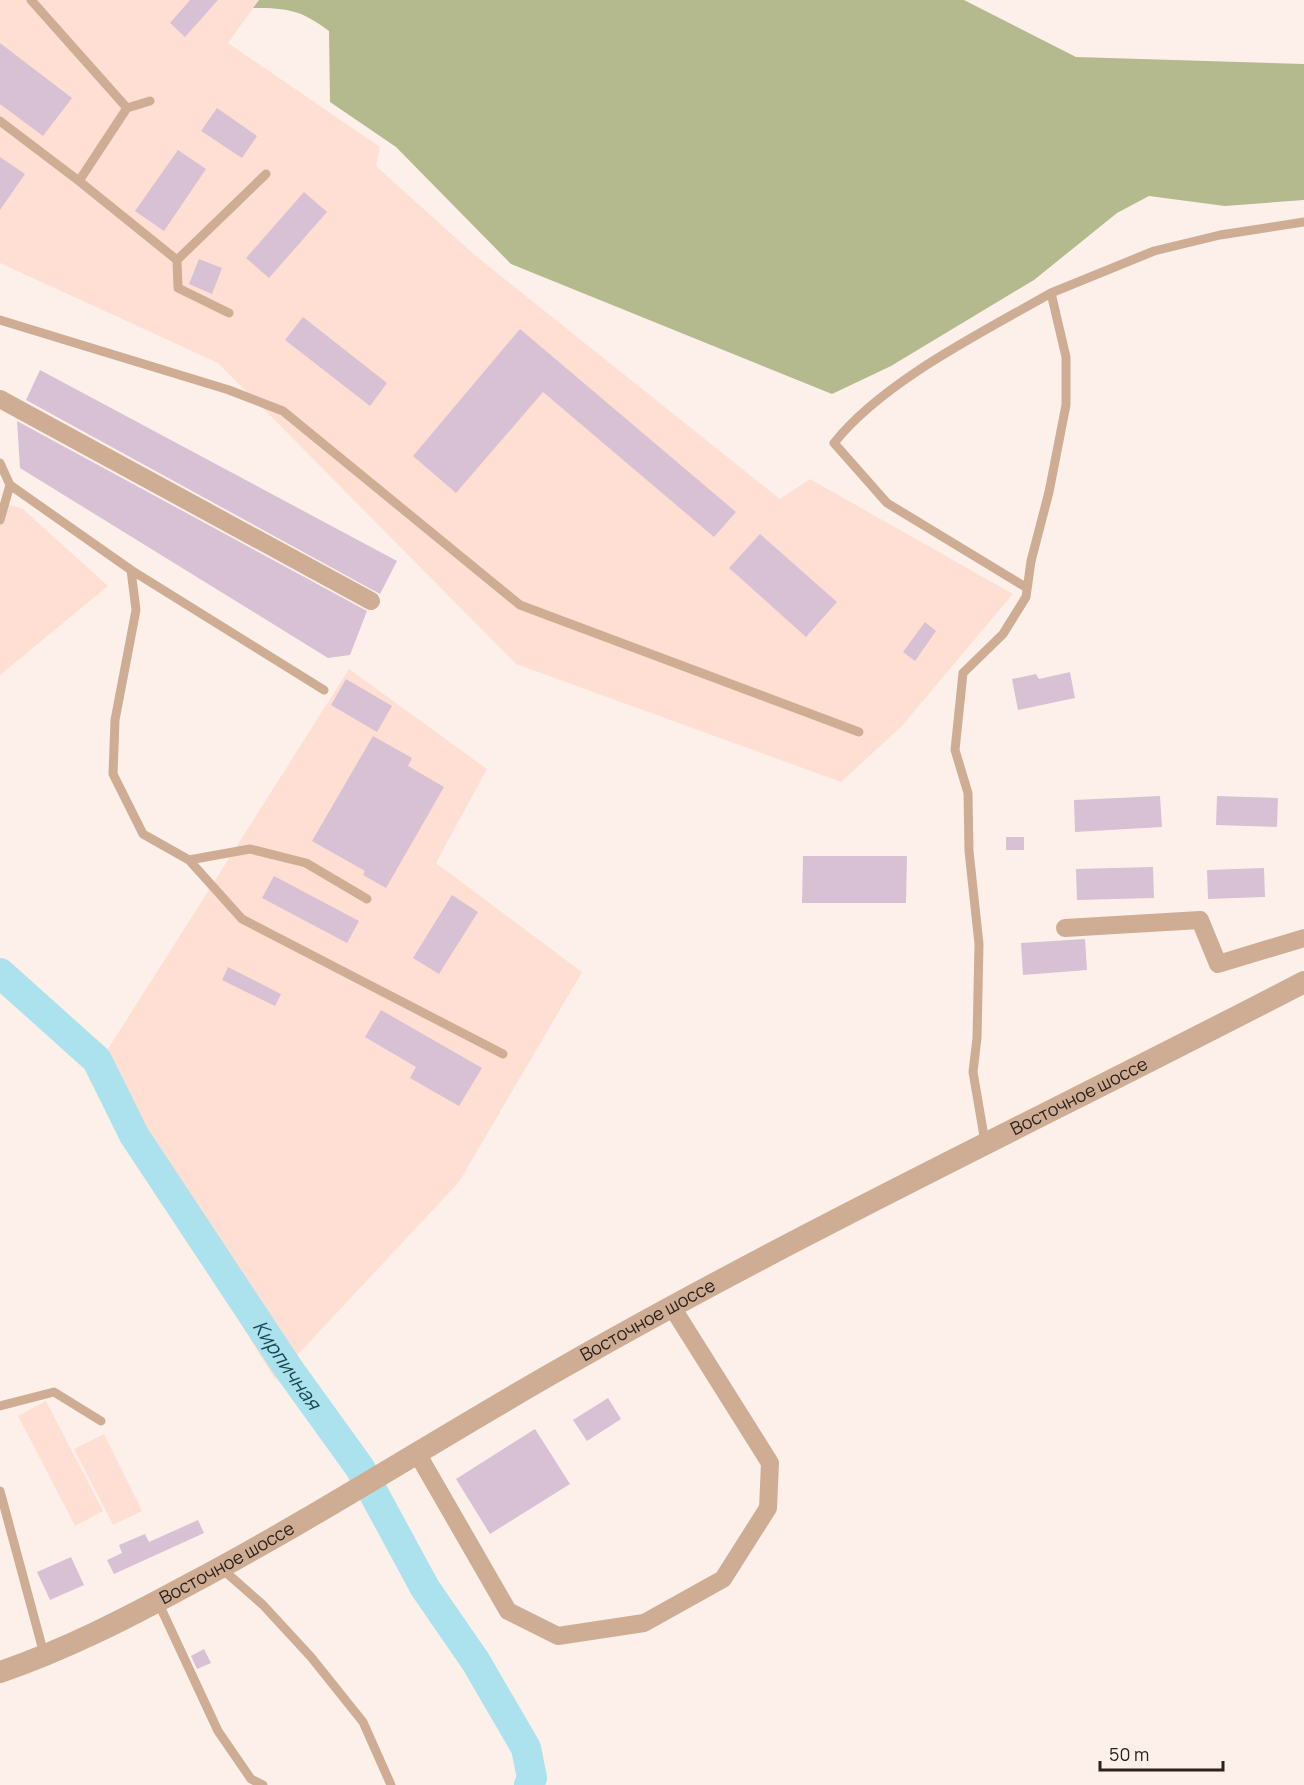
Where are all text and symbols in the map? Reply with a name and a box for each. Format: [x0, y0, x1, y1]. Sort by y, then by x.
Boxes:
street label: Восточное шоссе [1006, 1051, 1151, 1140]
street label: Восточное шоссе [575, 1273, 719, 1366]
water label: Кирпичная [247, 1315, 329, 1416]
street label: Восточное шоссе [155, 1515, 298, 1609]
scale bar [1100, 1734, 1223, 1772]
text: 50 m [1109, 1742, 1149, 1766]

